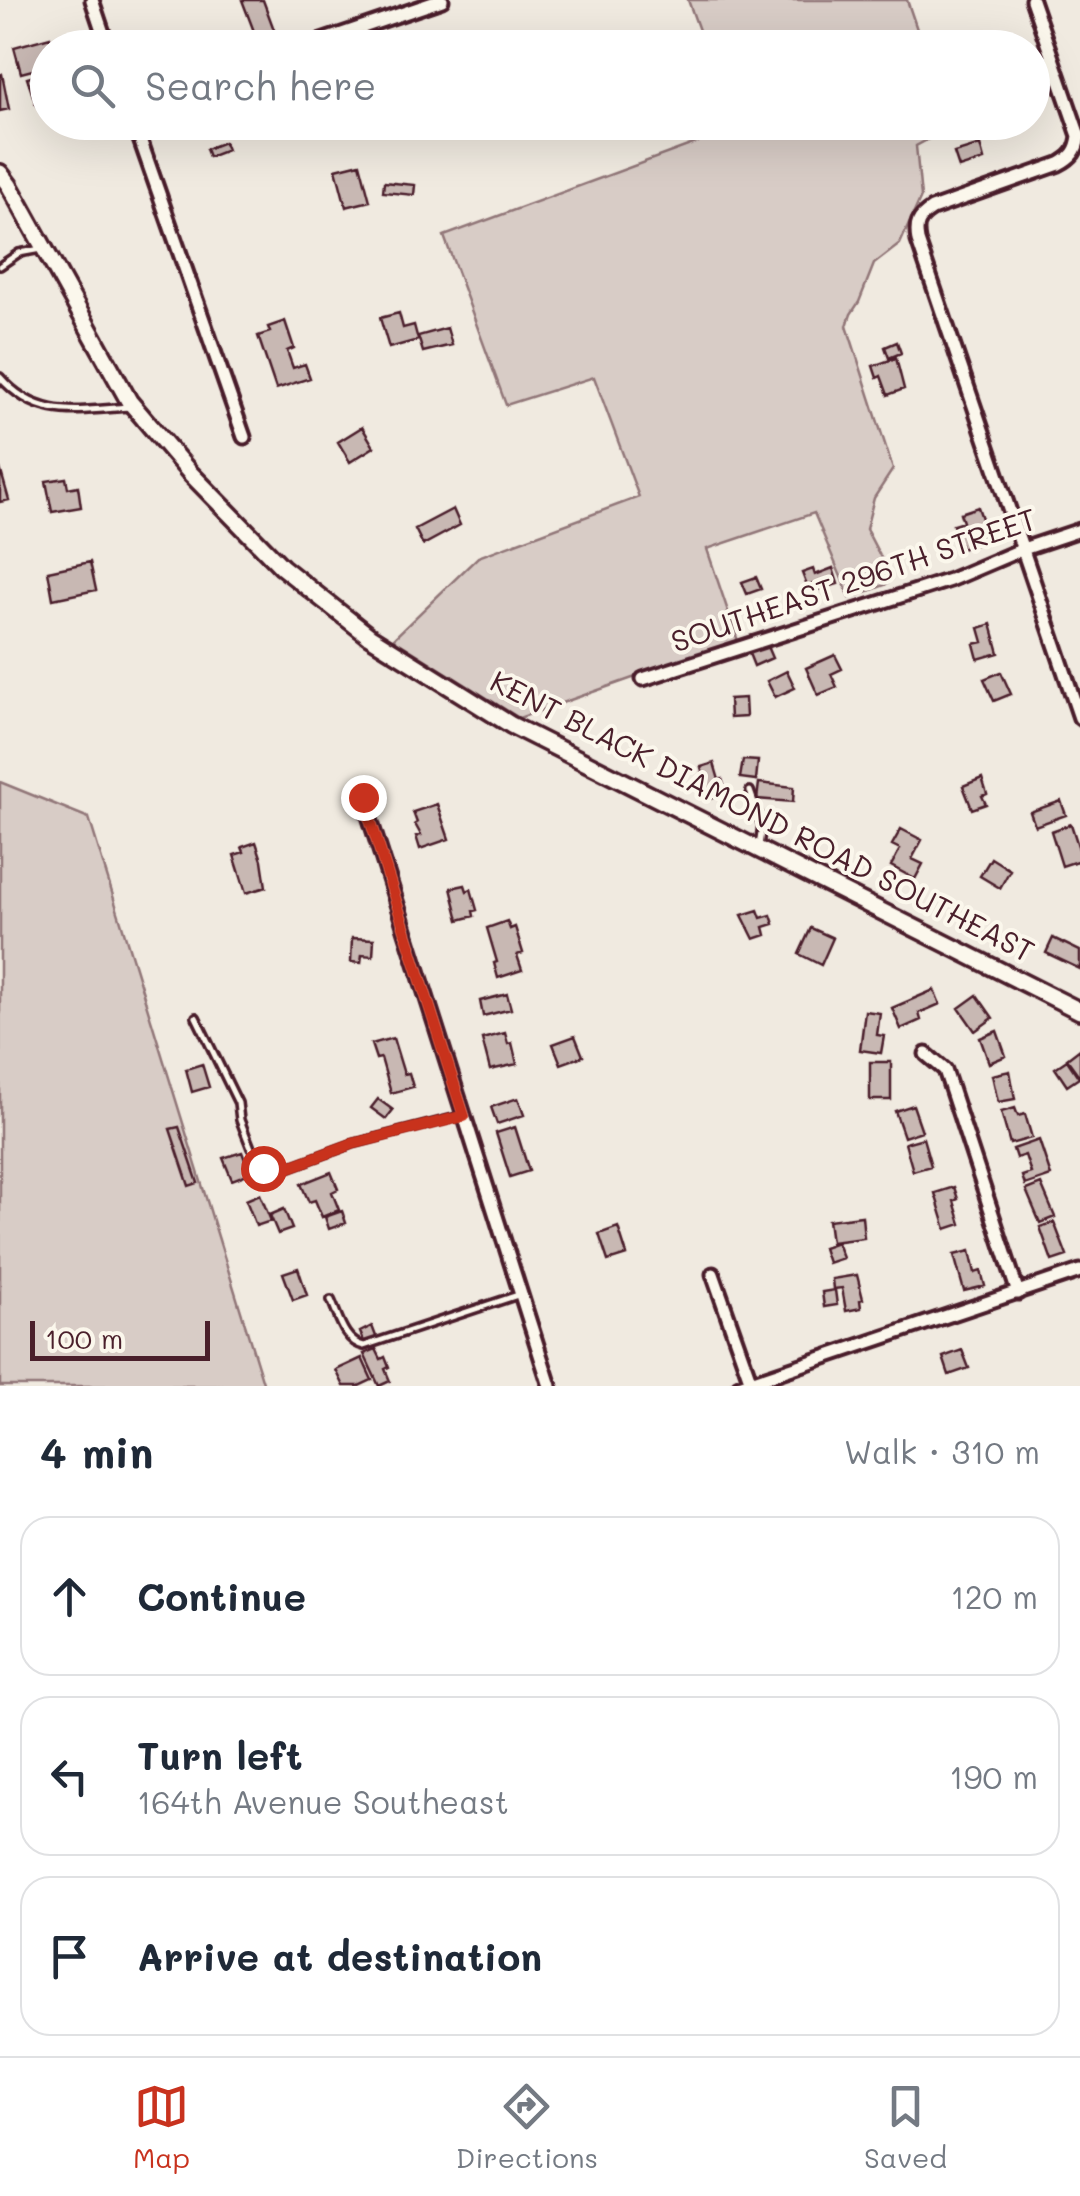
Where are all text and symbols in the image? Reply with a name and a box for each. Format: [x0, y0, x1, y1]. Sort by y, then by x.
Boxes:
search box [30, 30, 1050, 140]
icon: search [65, 58, 120, 113]
text: Search here [145, 60, 376, 110]
street label: SOUTHEAST 296TH STREET [665, 498, 1041, 661]
street label: KENT BLACK DIAMOND ROAD SOUTHEAST [484, 660, 1042, 970]
route end [341, 775, 387, 821]
route start [241, 1146, 287, 1192]
scale bar [30, 1316, 210, 1360]
text: 100 m [45, 1320, 123, 1356]
text: 4 min [40, 1424, 153, 1479]
text: Walk · 310 m [844, 1430, 1040, 1472]
icon: ahead [42, 1569, 97, 1624]
text: Continue [137, 1571, 306, 1621]
text: 120 m [950, 1575, 1038, 1617]
text: Turn left [137, 1730, 303, 1780]
icon: left [42, 1749, 97, 1804]
text: 190 m [949, 1755, 1038, 1797]
text: 164th Avenue Southeast [137, 1780, 509, 1822]
icon: arrive [42, 1929, 97, 1984]
text: Arrive at destination [137, 1931, 542, 1981]
tab: Map [133, 2079, 190, 2175]
tab: Directions [456, 2079, 598, 2175]
tab: Saved [864, 2079, 947, 2175]

